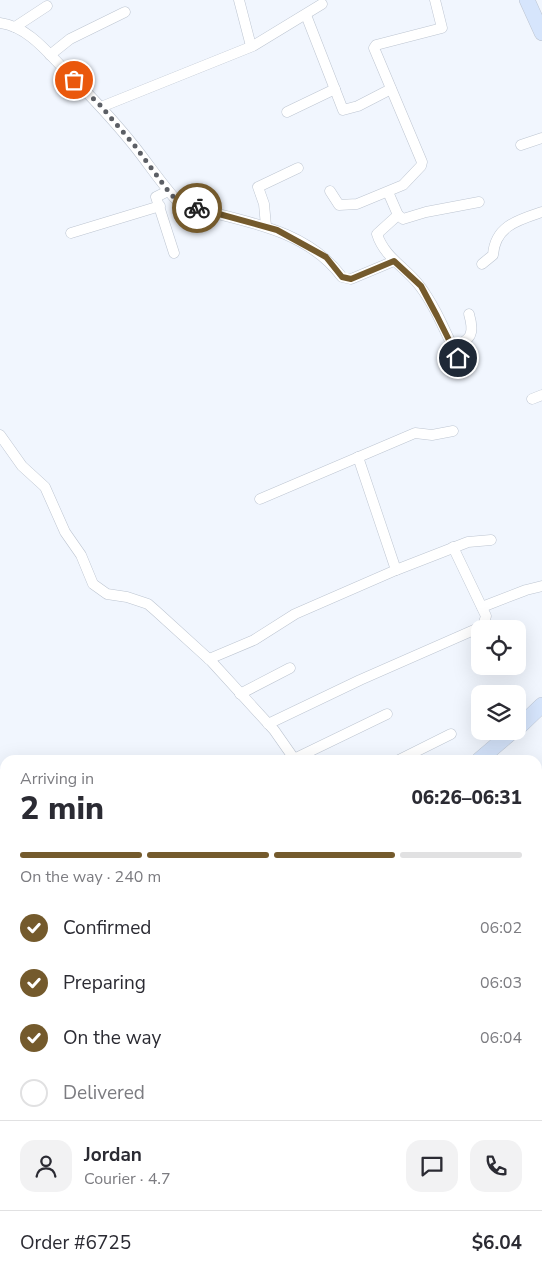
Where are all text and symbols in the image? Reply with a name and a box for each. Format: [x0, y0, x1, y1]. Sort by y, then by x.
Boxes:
pin [53, 59, 95, 101]
icon: bag [60, 66, 88, 94]
courier [172, 183, 222, 233]
icon: bike [183, 194, 211, 222]
pin [437, 337, 479, 379]
icon: home [444, 344, 472, 372]
map controls [471, 620, 526, 740]
button: locate [471, 620, 526, 675]
button: layers [471, 685, 526, 740]
text: Arriving in [20, 768, 94, 790]
text: 06:26–06:31 [411, 785, 522, 811]
text: 2 min [20, 787, 104, 830]
text: On the way · 240 m [20, 866, 161, 888]
icon: check [20, 914, 48, 942]
text: Confirmed [63, 915, 151, 941]
text: 06:02 [480, 917, 522, 939]
icon: check [20, 969, 48, 997]
text: Preparing [63, 970, 146, 996]
text: 06:03 [480, 972, 522, 994]
icon: check [20, 1024, 48, 1052]
text: On the way [63, 1025, 161, 1051]
text: 06:04 [480, 1027, 522, 1049]
text: Delivered [63, 1080, 145, 1106]
button: person [20, 1140, 72, 1192]
button: chat [406, 1140, 458, 1192]
button: phone [470, 1140, 522, 1192]
text: Jordan [84, 1142, 142, 1168]
text: Courier · 4.7 [84, 1168, 170, 1190]
text: Order #6725 [20, 1230, 131, 1256]
text: $6.04 [472, 1230, 522, 1256]

